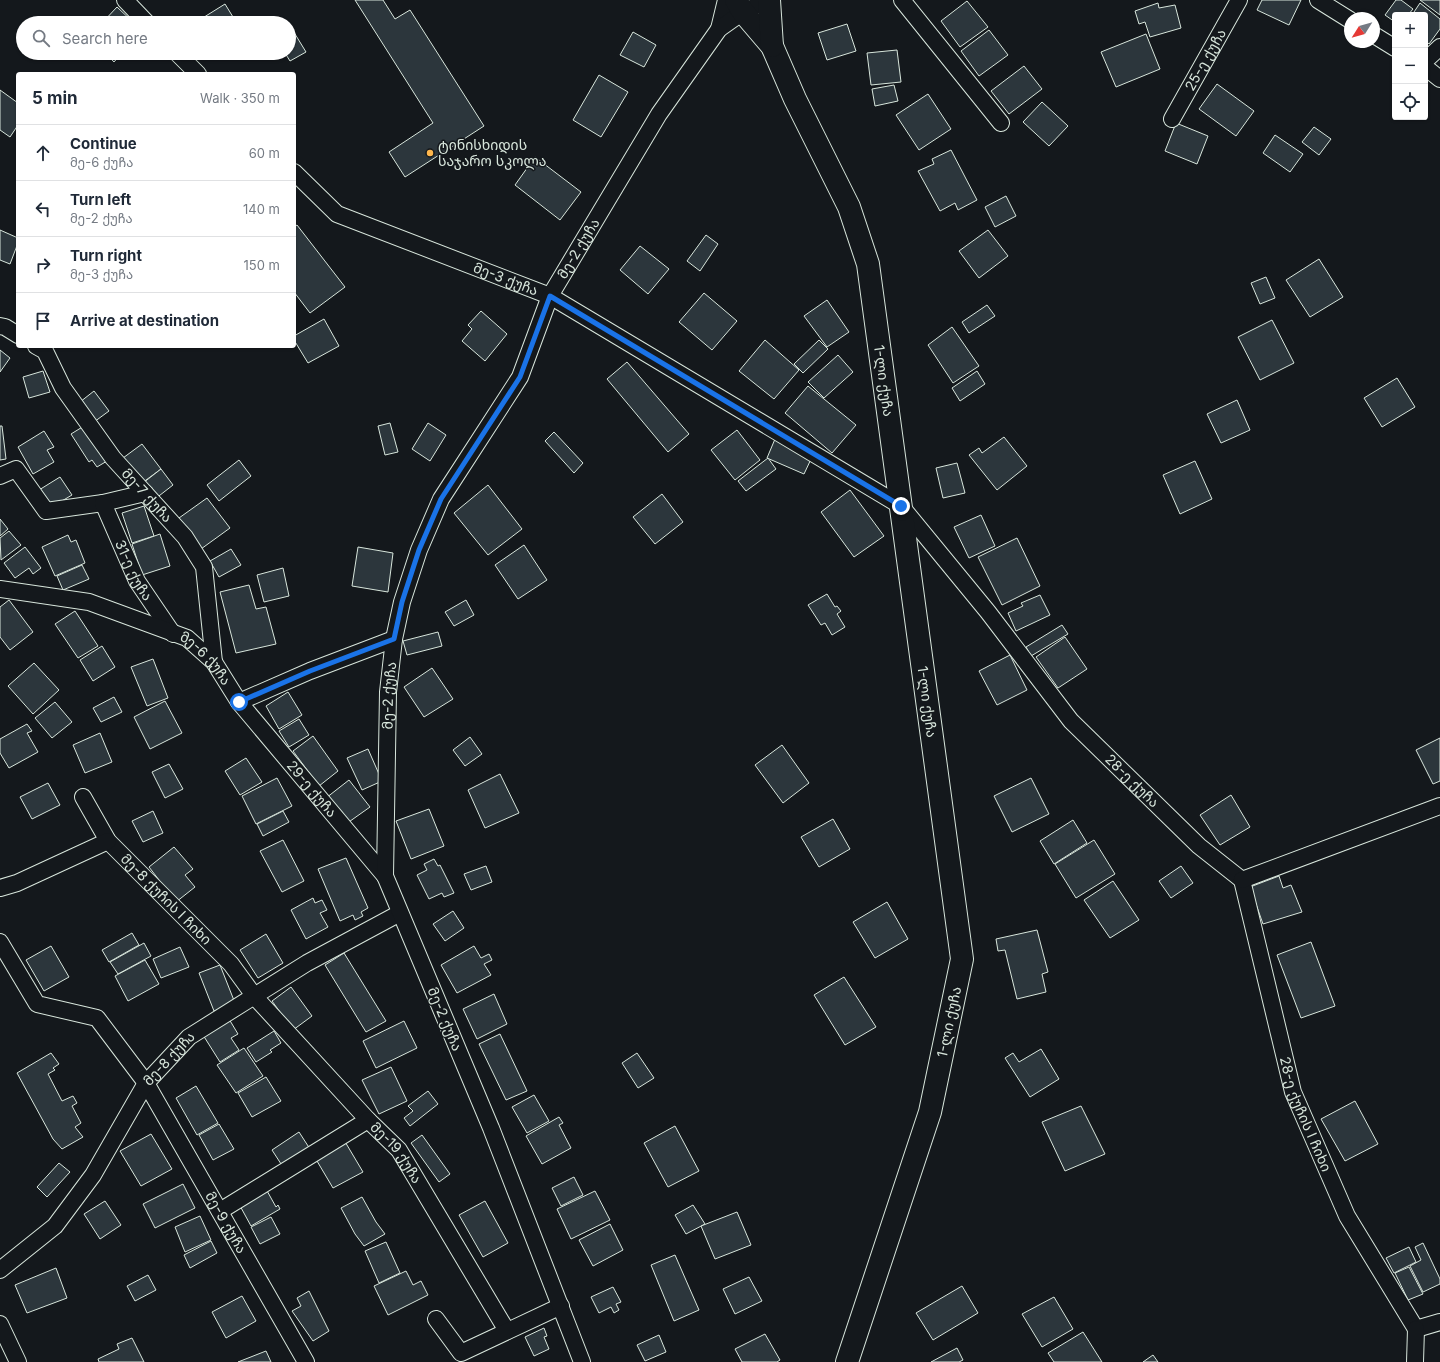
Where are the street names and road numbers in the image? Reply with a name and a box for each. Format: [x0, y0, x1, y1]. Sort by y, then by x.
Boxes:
street label: 25-ე ქუჩა [1181, 26, 1229, 93]
street label: მე-2 ქუჩა [553, 215, 603, 282]
street label: მე-3 ქუჩა [471, 258, 541, 299]
street label: 1-ლი ქუჩა [871, 344, 898, 418]
street label: მე-7 ქუჩა [119, 464, 176, 526]
street label: 31-ე ქუჩა [112, 537, 157, 604]
street label: მე-6 ქუჩა [178, 627, 235, 688]
street label: მე-2 ქუჩა [378, 661, 399, 729]
street label: 1-ლი ქუჩა [914, 665, 941, 739]
street label: 28-ე ქუჩა [1102, 750, 1163, 810]
street label: 29-ე ქუჩა [284, 757, 341, 820]
street label: მე-8 ქუჩის I ჩიხი [118, 850, 216, 948]
street label: მე-2 ქუჩა [424, 984, 466, 1054]
street label: 1-ლი ქუჩა [933, 985, 965, 1059]
street label: მე-8 ქუჩა [139, 1027, 197, 1089]
street label: 28-ე ქუჩის I ჩიხი [1277, 1055, 1336, 1174]
street label: მე-19 ქუჩა [367, 1118, 426, 1186]
street label: მე-9 ქუჩა [202, 1188, 251, 1256]

